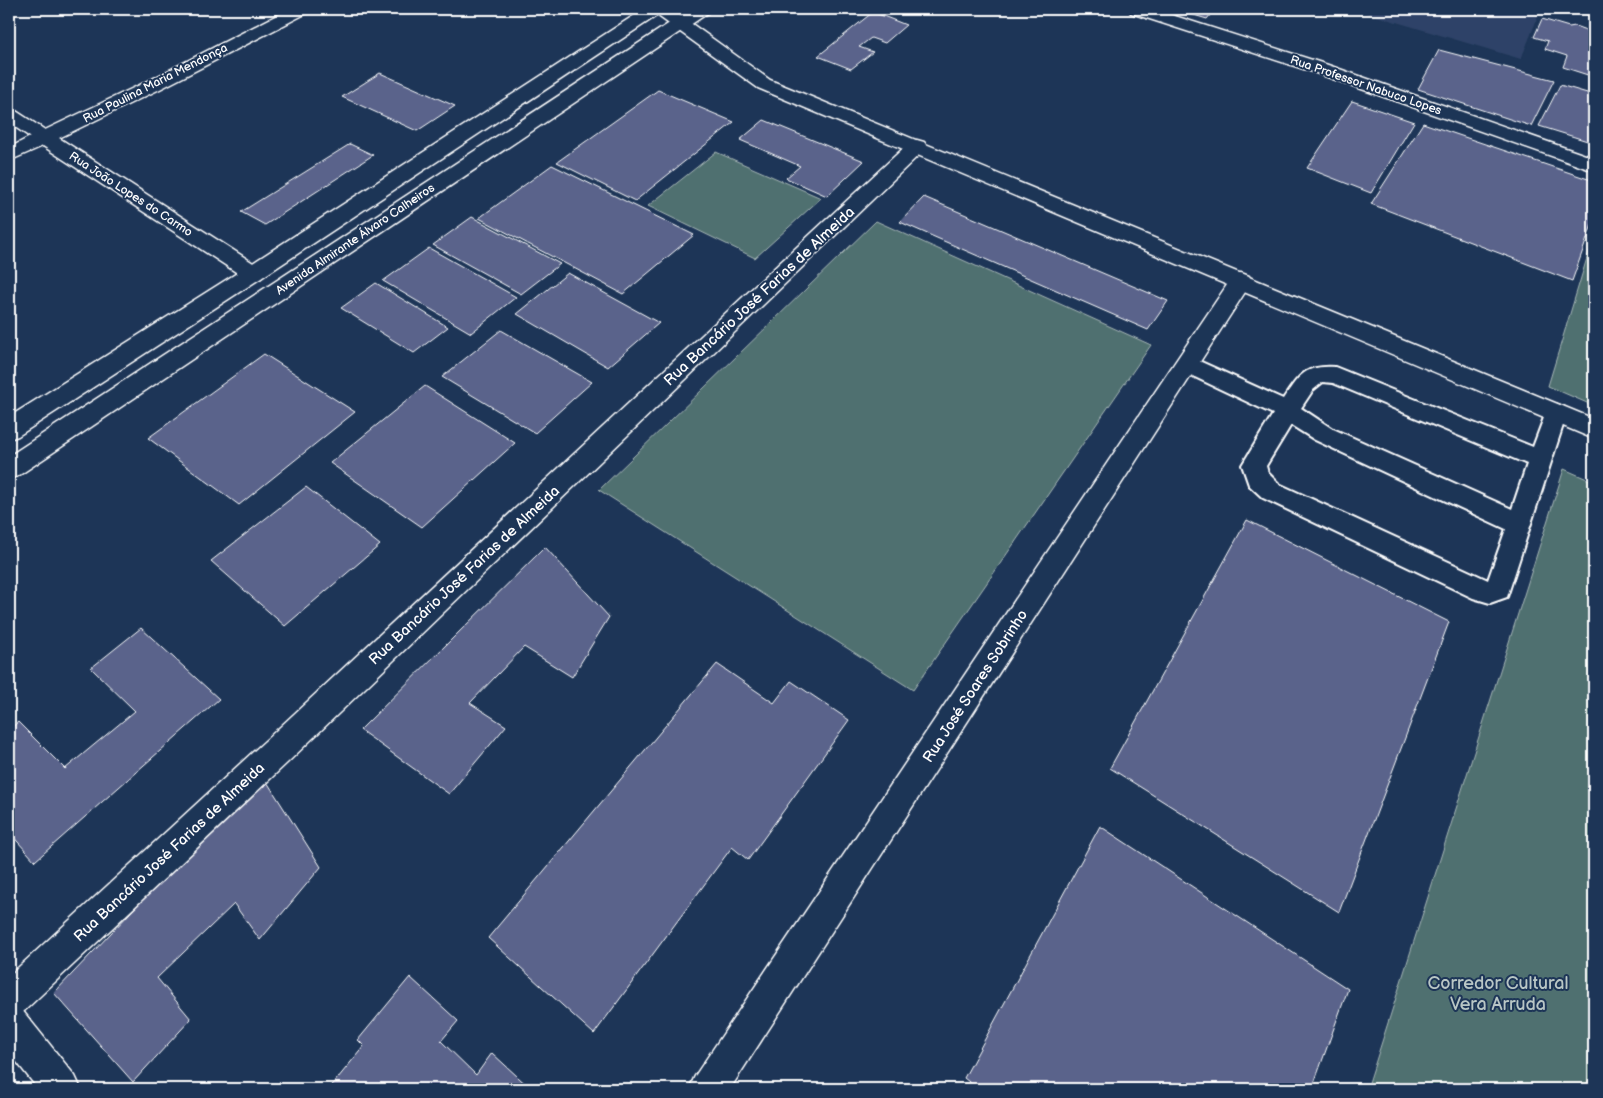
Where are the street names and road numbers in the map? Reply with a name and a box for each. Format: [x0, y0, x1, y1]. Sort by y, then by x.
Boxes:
street label: Rua Paulina Maria Mendonça [80, 40, 230, 127]
street label: Rua Professor Nabuco Lopes [1288, 52, 1444, 119]
street label: Rua João Lopes do Carmo [66, 149, 195, 240]
street label: Avenida Almirante Álvaro Calheiros [272, 179, 438, 298]
street label: Rua Bancário José Farias de Almeida [660, 203, 859, 390]
street label: Rua Bancário José Farias de Almeida [365, 482, 564, 669]
street label: Rua José Soares Sobrinho [919, 606, 1032, 766]
street label: Rua Bancário José Farias de Almeida [70, 759, 269, 946]

